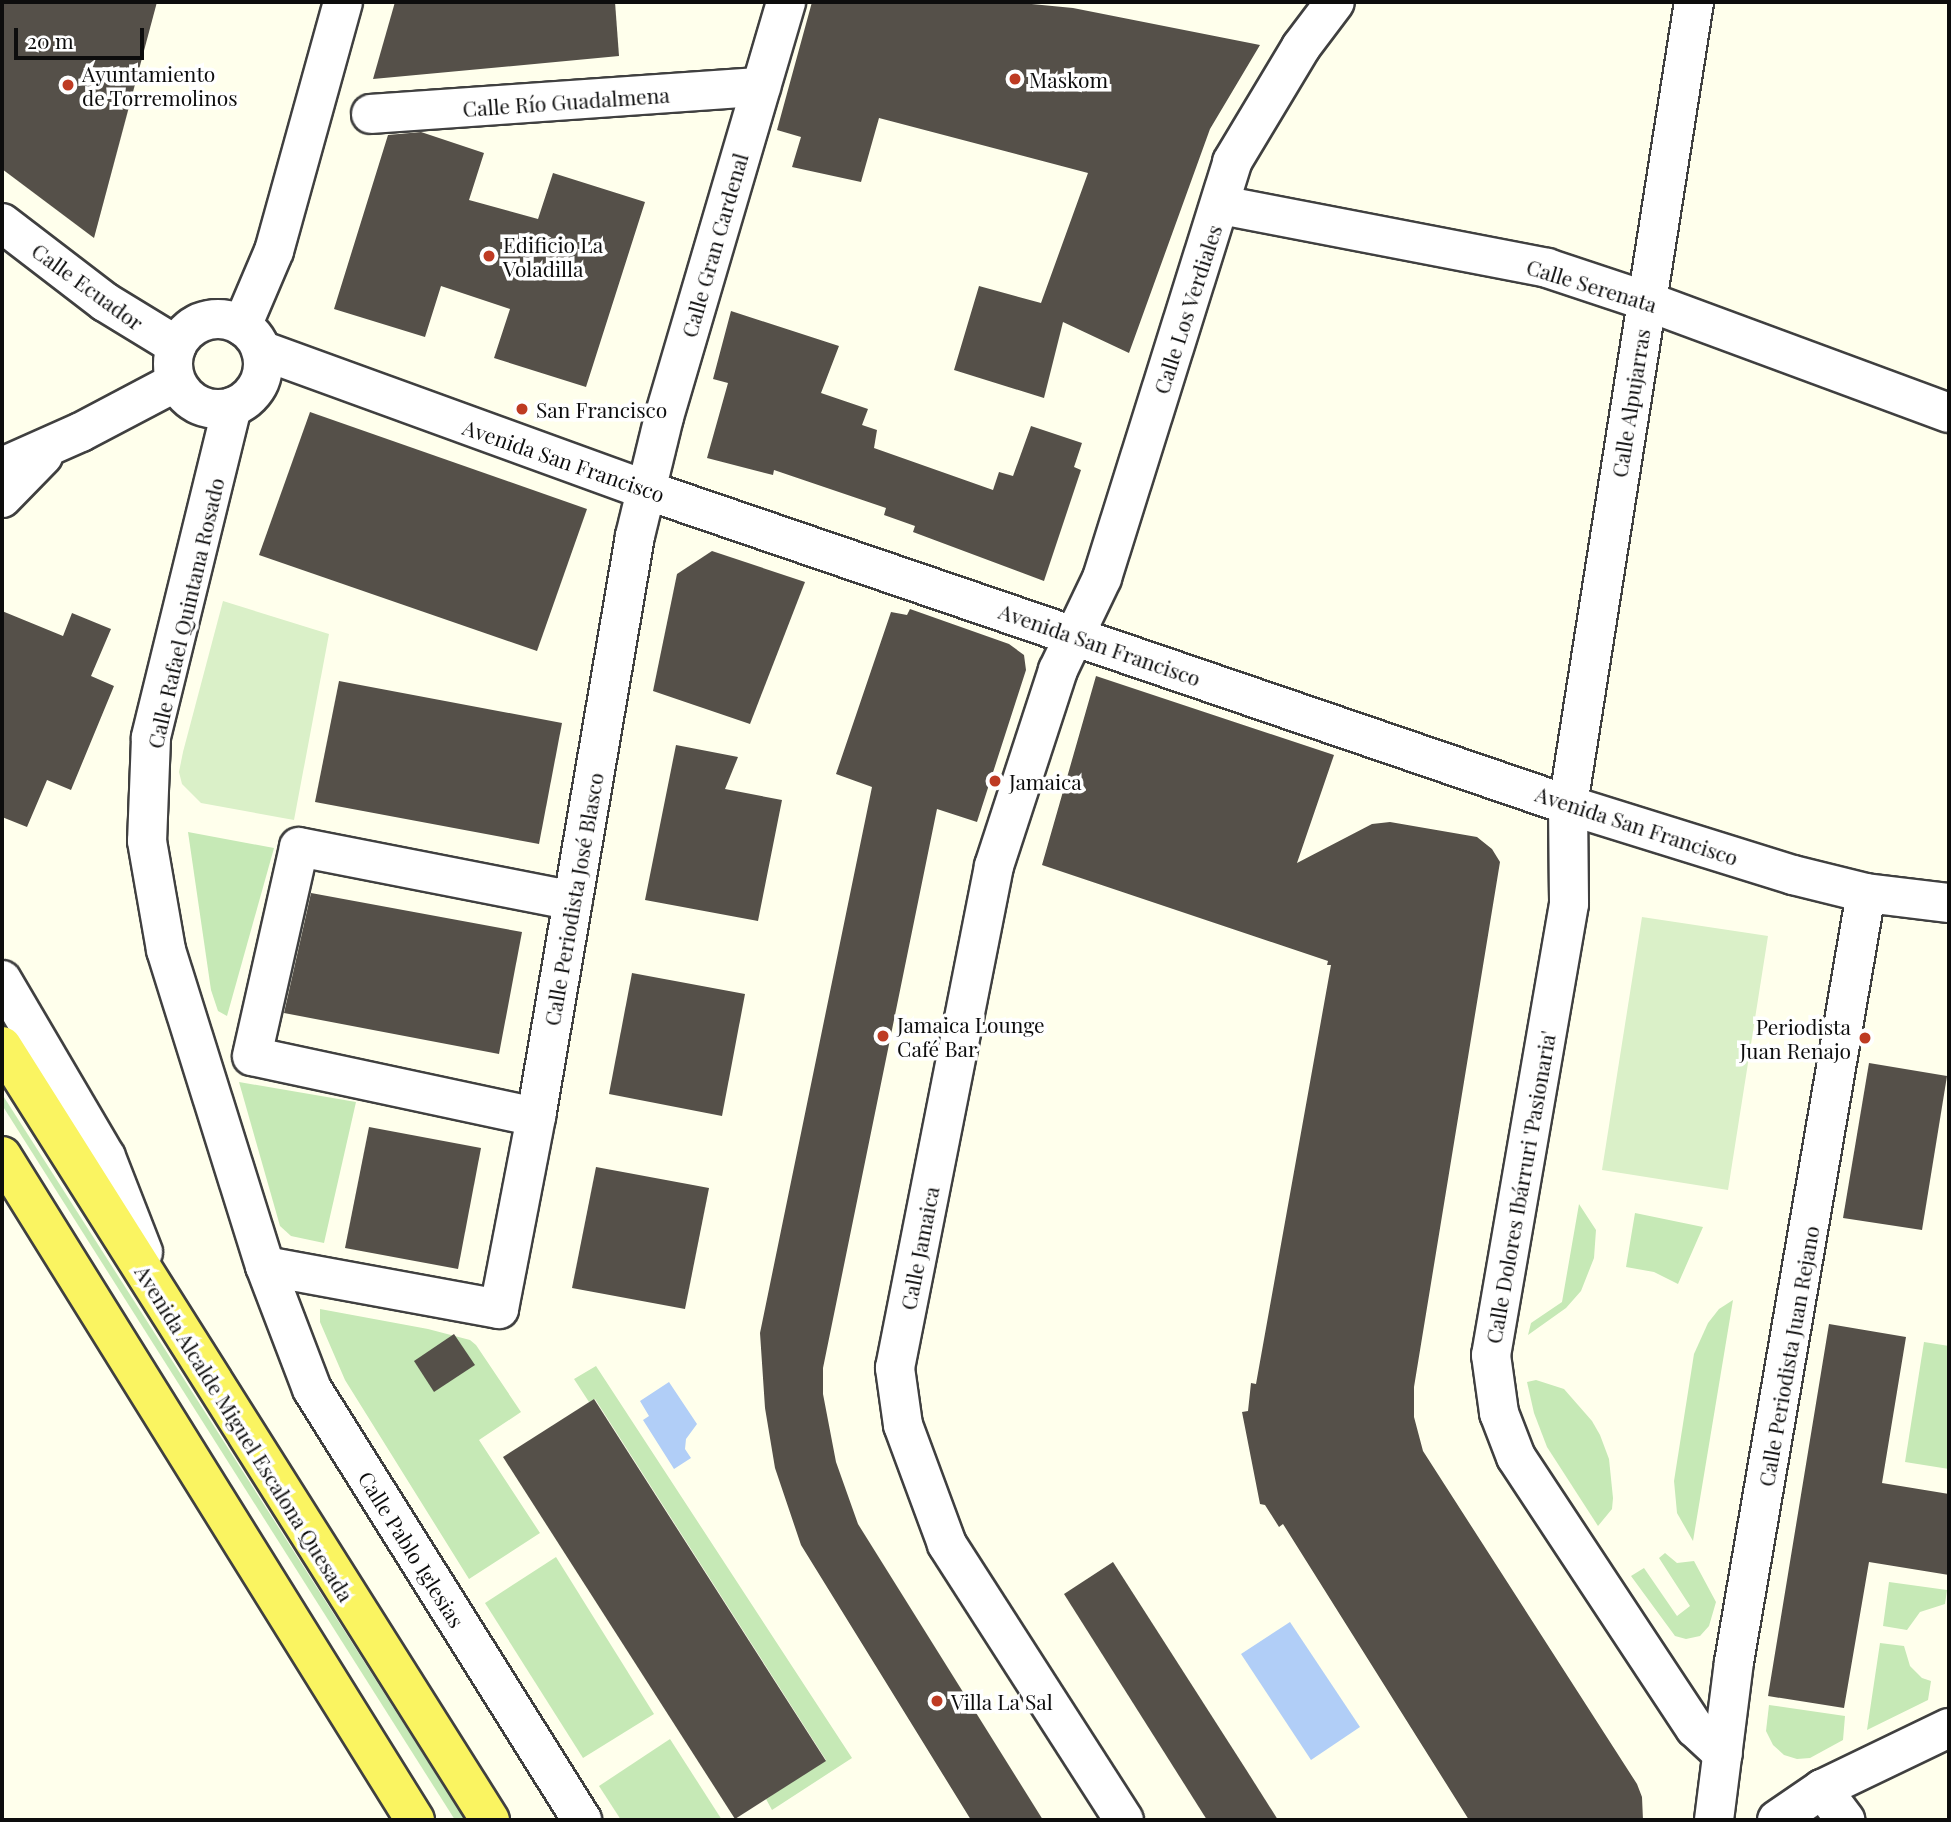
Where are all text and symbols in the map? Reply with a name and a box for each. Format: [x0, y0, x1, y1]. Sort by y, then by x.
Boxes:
scale bar [18, 14, 147, 58]
text: 20 m [27, 26, 74, 54]
place label: Ayuntamiento de Torremolinos [82, 60, 238, 110]
place label: Maskom [1029, 66, 1108, 92]
marker: Maskom [1007, 71, 1023, 87]
marker: Ayuntamiento de Torremolinos [60, 77, 76, 93]
street label: Calle Río Guadalmena [462, 81, 670, 121]
street label: Calle Gran Cardenal [676, 150, 752, 340]
street label: Calle Los Verdiales [1148, 221, 1226, 397]
place label: Edificio La Voladilla [503, 231, 603, 281]
street label: Calle Ecuador [27, 237, 149, 335]
marker: Edificio La Voladilla [481, 248, 497, 264]
street label: Calle Serenata [1524, 253, 1660, 317]
street label: Calle Alpujarras [1606, 327, 1654, 479]
place label: San Francisco [536, 396, 667, 422]
marker: San Francisco [514, 401, 530, 417]
street label: Avenida San Francisco [460, 414, 668, 506]
street label: Calle Rafael Quintana Rosado [142, 475, 228, 751]
street label: Avenida San Francisco [996, 598, 1204, 690]
place label: Jamaica [1009, 768, 1082, 794]
street label: Calle Periodista José Blasco [538, 770, 608, 1028]
marker: Jamaica [987, 773, 1003, 789]
street label: Avenida San Francisco [1532, 780, 1742, 870]
place label: Jamaica Lounge Café Bar [897, 1011, 1045, 1061]
place label: Periodista Juan Renajo [1740, 1013, 1851, 1063]
marker: Jamaica Lounge Café Bar [875, 1028, 891, 1044]
street label: Calle Dolores Ibárruri 'Pasionaria' [1480, 1028, 1560, 1346]
marker: Periodista Juan Renajo [1857, 1030, 1873, 1046]
street label: Calle Jamaica [895, 1184, 943, 1312]
street label: Calle Periodista Juan Rejano [1753, 1224, 1823, 1488]
street label: Avenida Alcalde Miguel Escalona Quesada [130, 1260, 360, 1606]
street label: Calle Pablo Iglesias [354, 1466, 470, 1632]
place label: Villa La Sal [951, 1688, 1053, 1714]
marker: Villa La Sal [929, 1693, 945, 1709]

